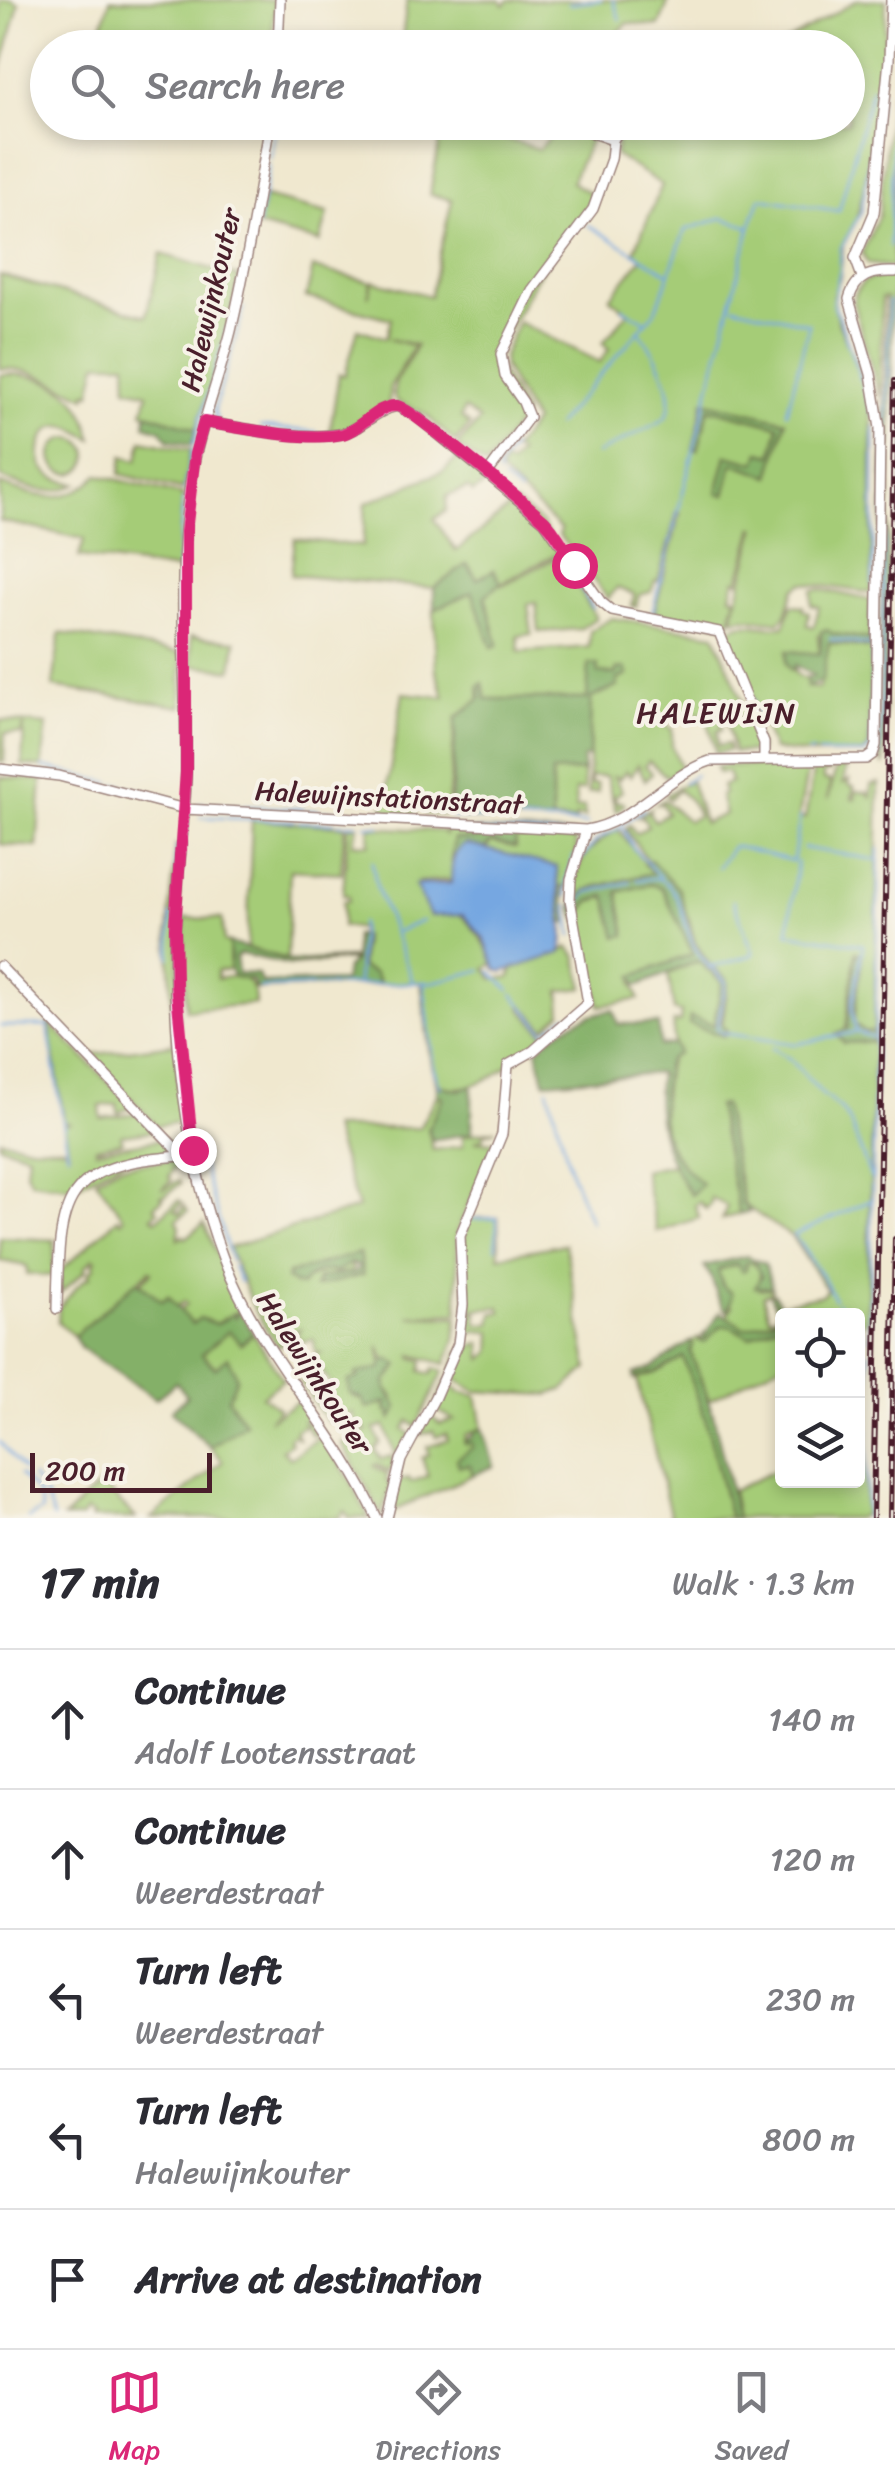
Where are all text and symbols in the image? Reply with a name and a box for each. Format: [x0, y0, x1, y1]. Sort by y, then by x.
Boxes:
search box [30, 30, 865, 140]
text: Search here [145, 52, 345, 119]
icon: search [65, 58, 120, 113]
street label: Halewijnkouter [166, 202, 256, 397]
route start [552, 543, 598, 589]
district label: HALEWIJN [636, 686, 798, 740]
street label: Halewijnstationstraat [254, 766, 526, 829]
route end [171, 1128, 217, 1174]
street label: Halewijnkouter [243, 1281, 387, 1465]
map controls [775, 1308, 865, 1488]
button: locate [775, 1308, 865, 1398]
button: layers [775, 1398, 865, 1488]
text: 200 m [45, 1446, 125, 1495]
scale bar [30, 1448, 212, 1492]
text: 17 min [40, 1546, 159, 1620]
text: Walk · 1.3 km [672, 1555, 855, 1612]
text: Continue [135, 1657, 286, 1724]
text: 140 m [768, 1691, 855, 1748]
icon: ahead [40, 1692, 95, 1747]
text: Adolf Lootensstraat [135, 1724, 416, 1781]
text: Continue [135, 1797, 286, 1864]
text: 120 m [770, 1831, 855, 1888]
icon: ahead [40, 1832, 95, 1887]
text: Weerdestraat [135, 1864, 323, 1921]
text: Turn left [135, 1937, 281, 2004]
text: 230 m [766, 1971, 855, 2028]
icon: left [40, 1972, 95, 2027]
text: Weerdestraat [135, 2004, 323, 2061]
text: Turn left [135, 2077, 281, 2144]
text: 800 m [762, 2111, 855, 2168]
icon: left [40, 2112, 95, 2167]
text: Halewijnkouter [135, 2144, 349, 2201]
text: Arrive at destination [135, 2246, 482, 2313]
icon: arrive [40, 2252, 95, 2307]
tab: Map [107, 2365, 162, 2474]
tab: Directions [375, 2365, 501, 2474]
tab: Saved [714, 2365, 788, 2474]

